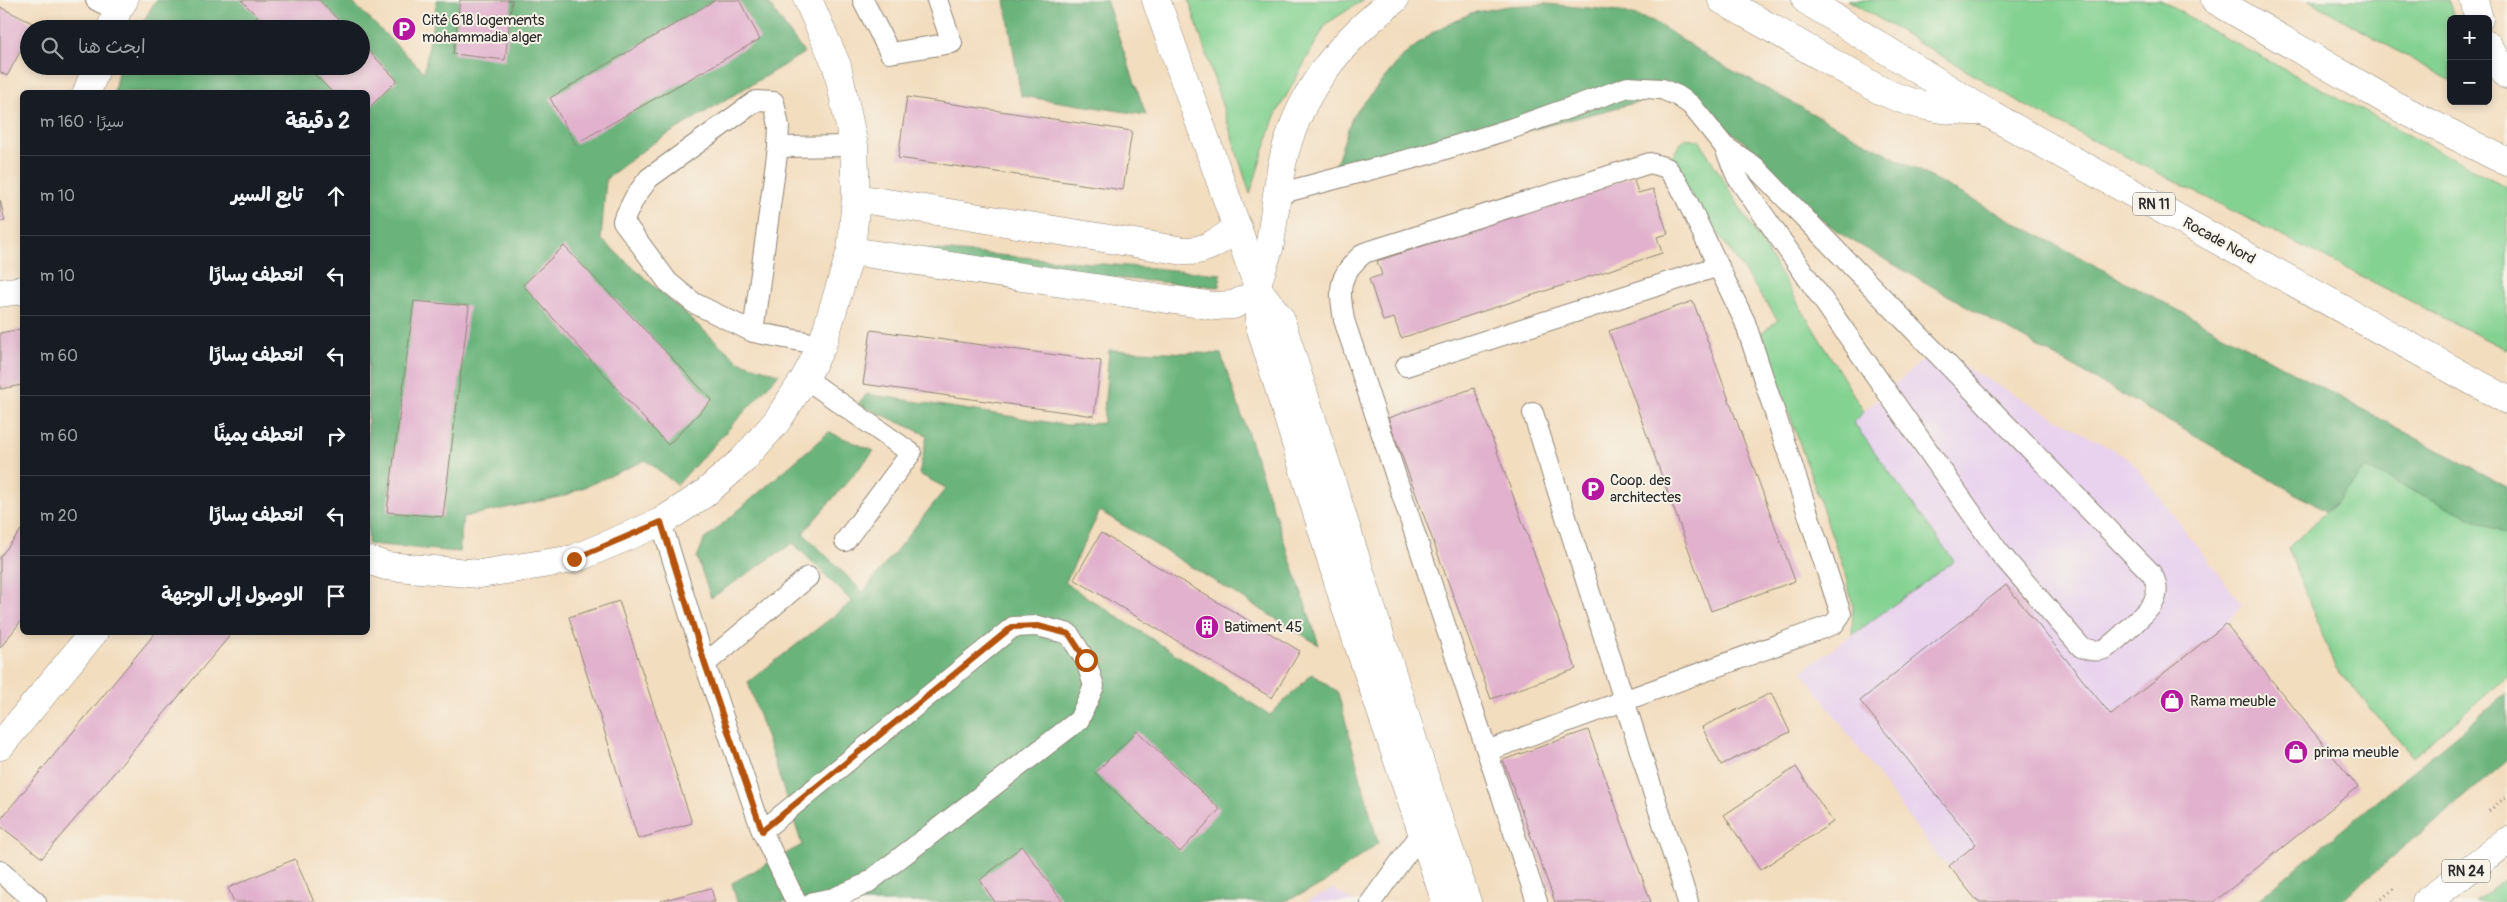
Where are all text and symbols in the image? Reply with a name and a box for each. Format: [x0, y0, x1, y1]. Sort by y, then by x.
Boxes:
place label: Cité 618 logements mohammadia alger [422, 11, 545, 47]
map controls [2447, 15, 2492, 105]
button: + [2447, 15, 2492, 60]
parking icon: Cité 618 logements mohammadia alger [391, 16, 417, 42]
search box [20, 20, 370, 75]
icon: search [38, 34, 66, 62]
text: ابحث هنا [78, 35, 146, 59]
button: − [2447, 60, 2492, 105]
text: 2 دقيقة [285, 108, 350, 135]
text: سيرًا · 160 m [40, 112, 124, 132]
icon: ahead [322, 182, 350, 210]
text: تابع السير [231, 183, 303, 207]
text: 10 m [40, 186, 75, 206]
road number: RN 11 [2133, 192, 2175, 215]
street label: Rocade Nord [2179, 213, 2259, 269]
icon: left [322, 262, 350, 290]
text: انعطف يسارًا [209, 263, 303, 287]
text: 10 m [40, 266, 75, 286]
icon: left [322, 342, 350, 370]
text: انعطف يسارًا [209, 343, 303, 367]
text: 60 m [40, 346, 78, 366]
icon: right [322, 422, 350, 450]
text: انعطف يمينًا [214, 423, 303, 447]
text: 60 m [40, 426, 78, 446]
place label: Coop. des architectes [1610, 471, 1681, 507]
parking icon: Coop. des architectes [1580, 476, 1606, 502]
icon: left [322, 502, 350, 530]
text: انعطف يسارًا [209, 503, 303, 527]
text: 20 m [40, 506, 78, 526]
route end [563, 548, 586, 571]
icon: arrive [322, 582, 350, 610]
text: الوصول إلى الوجهة [161, 583, 303, 607]
building icon: Batiment 45 [1194, 614, 1220, 640]
place label: Batiment 45 [1224, 618, 1302, 637]
route start [1075, 649, 1098, 672]
shop icon: Rama meuble [2159, 688, 2185, 714]
place label: Rama meuble [2190, 692, 2276, 711]
shop icon: prima meuble [2283, 739, 2309, 765]
place label: prima meuble [2314, 743, 2399, 762]
road number: RN 24 [2442, 859, 2490, 882]

